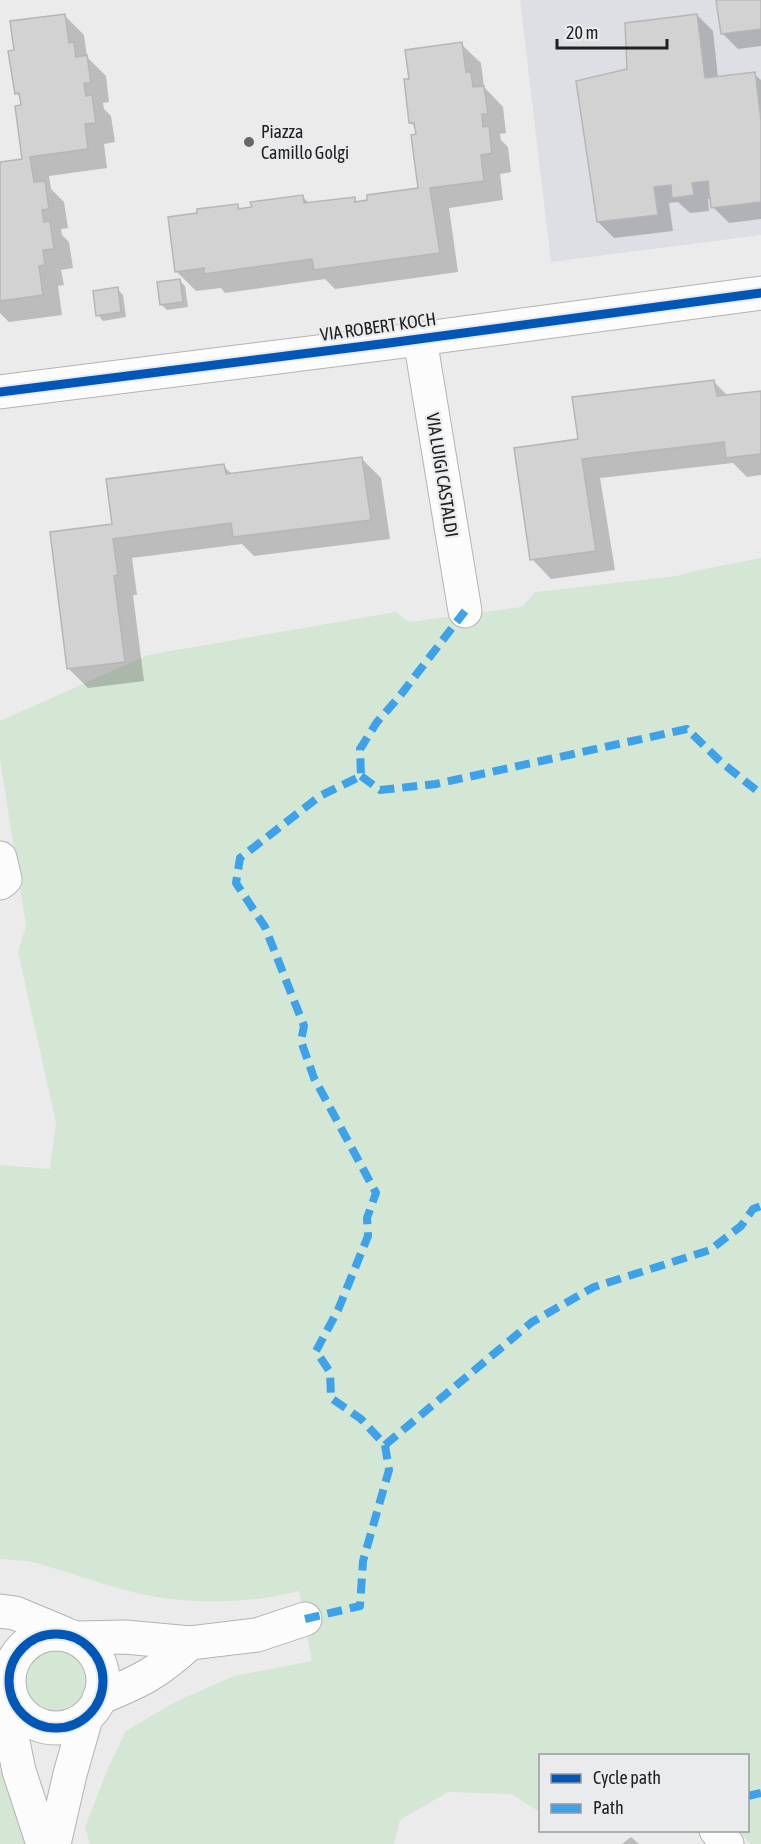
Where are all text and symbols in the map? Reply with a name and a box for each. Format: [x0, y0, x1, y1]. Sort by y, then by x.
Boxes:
scale bar [557, 12, 666, 50]
text: 20 m [566, 22, 598, 43]
place label: Piazza Camillo Golgi [261, 121, 349, 163]
marker: Piazza Camillo Golgi [242, 135, 256, 149]
street label: VIA ROBERT KOCH [319, 308, 437, 345]
street label: VIA LUIGI CASTALDI [422, 411, 463, 539]
legend [539, 1754, 749, 1832]
text: Cycle path [593, 1767, 661, 1788]
text: Path [593, 1797, 624, 1818]

